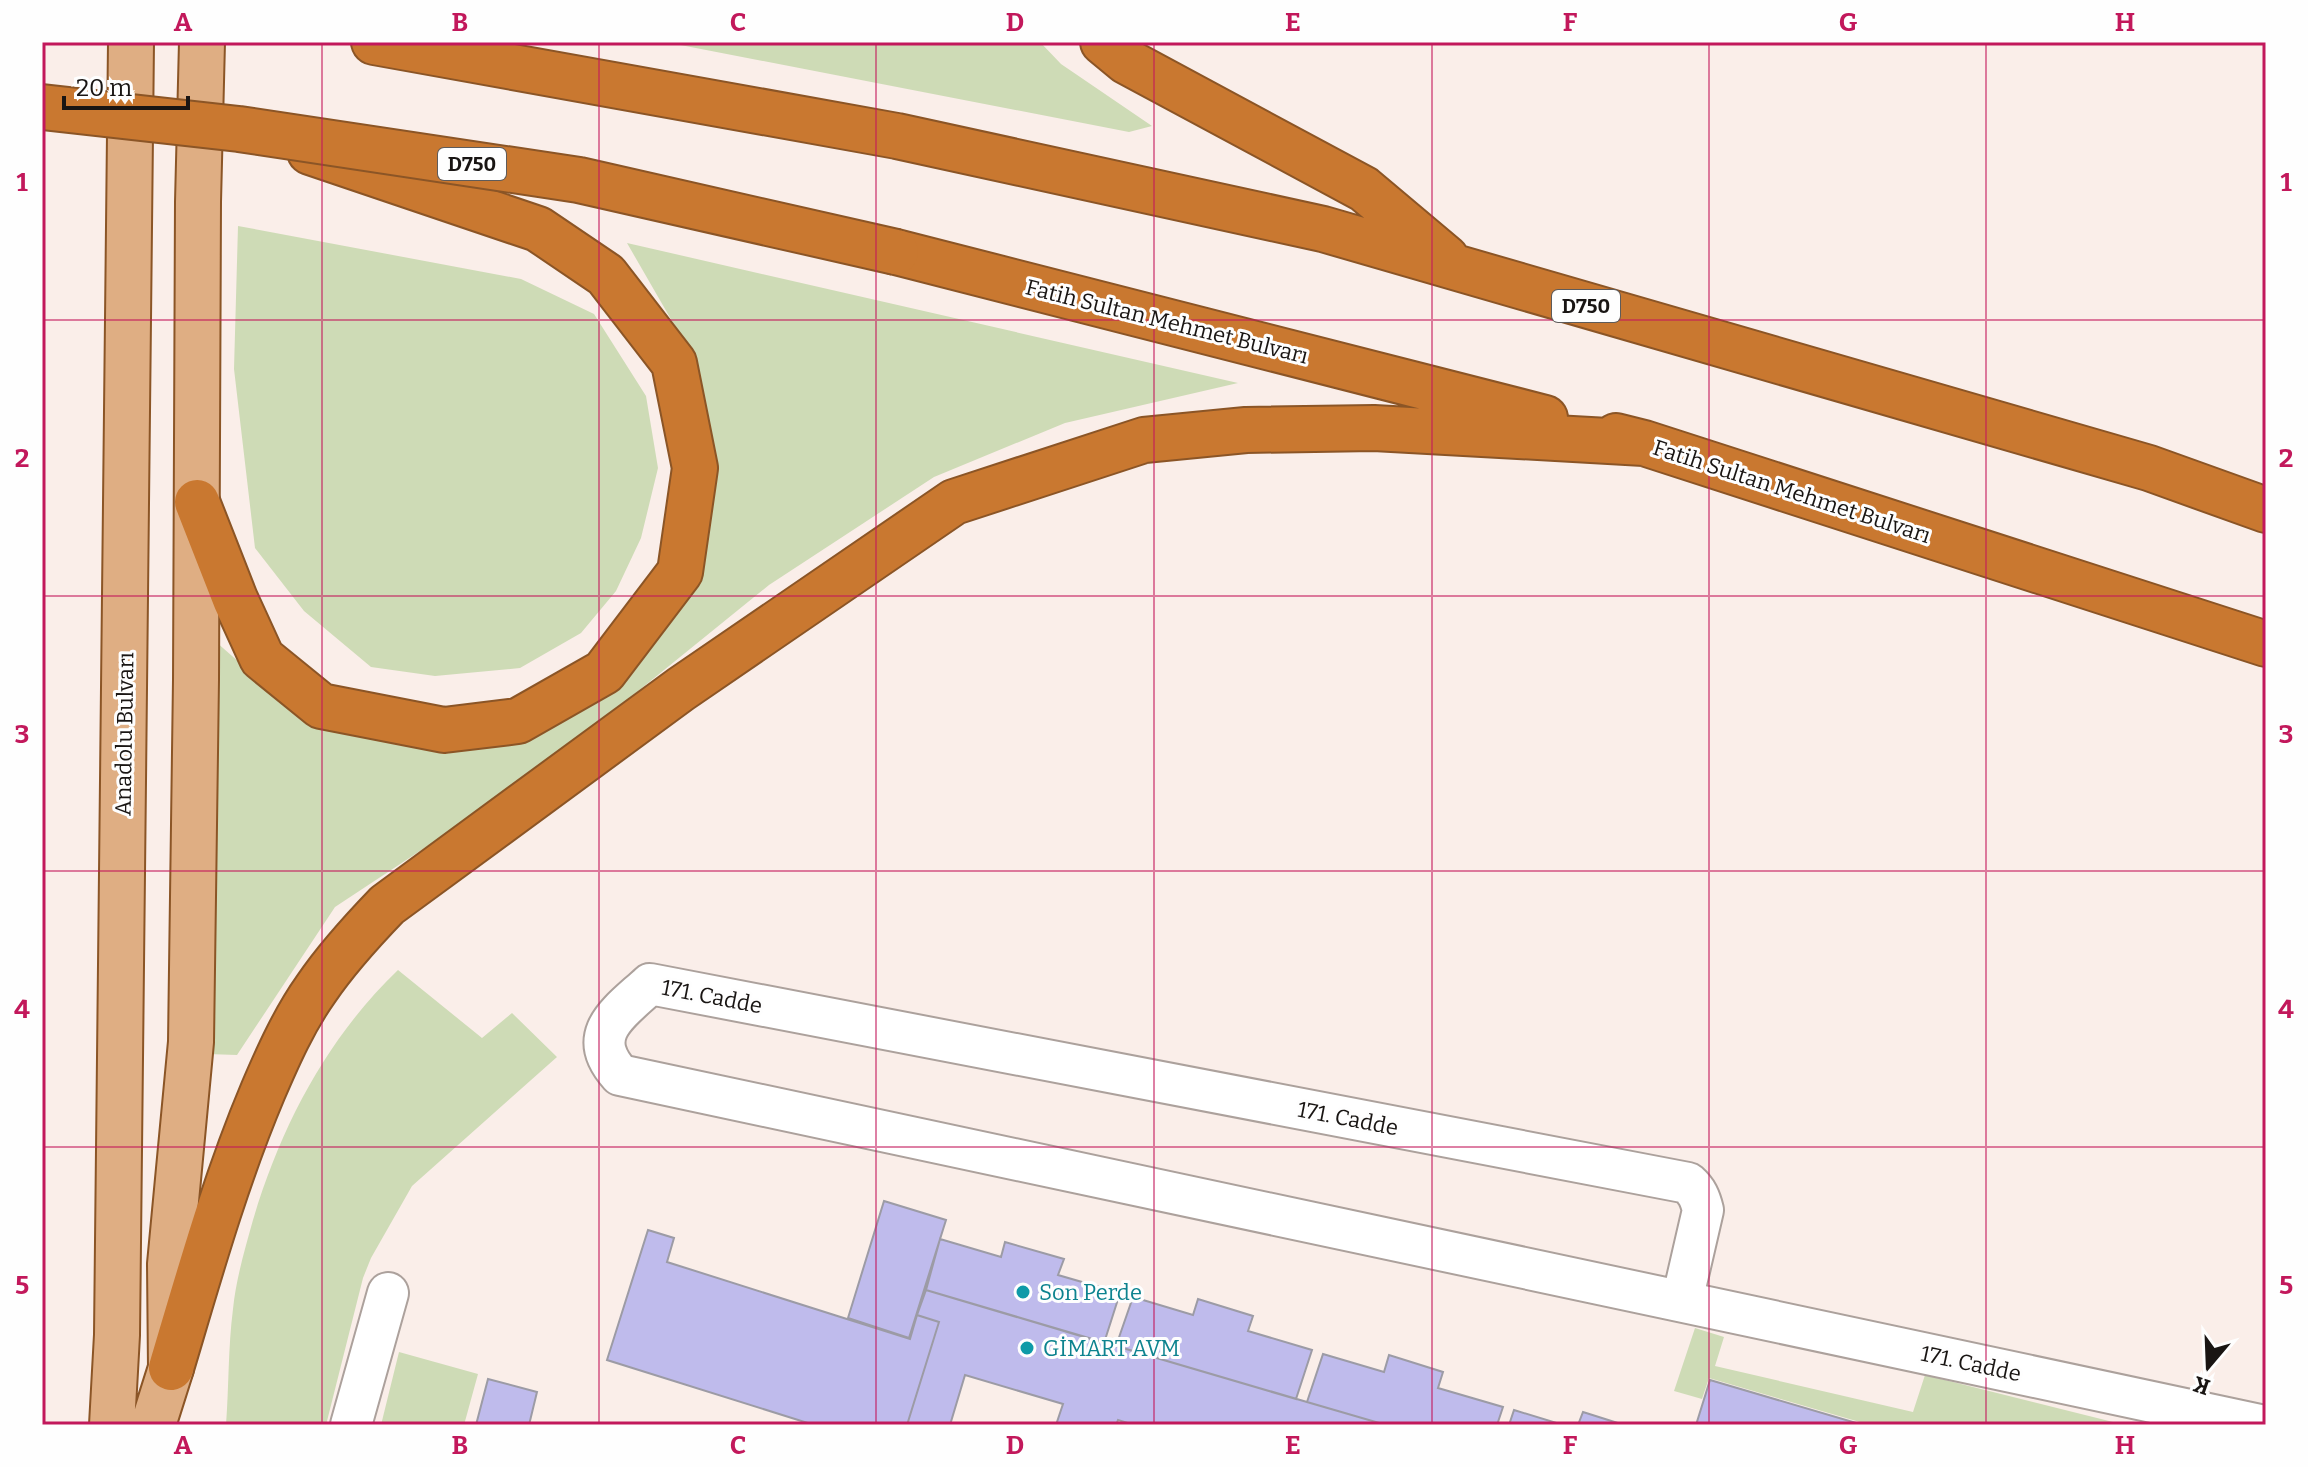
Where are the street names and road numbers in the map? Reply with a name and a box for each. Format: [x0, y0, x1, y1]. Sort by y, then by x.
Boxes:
road number: D750 [438, 148, 506, 180]
street label: Fatih Sultan Mehmet Bulvarı [1023, 273, 1311, 370]
road number: D750 [1552, 290, 1620, 322]
street label: Fatih Sultan Mehmet Bulvarı [1650, 434, 1934, 549]
street label: Anadolu Bulvarı [110, 651, 139, 816]
street label: 171. Cadde [659, 974, 764, 1019]
street label: 171. Cadde [1295, 1096, 1400, 1141]
street label: 171. Cadde [1918, 1340, 2024, 1387]

